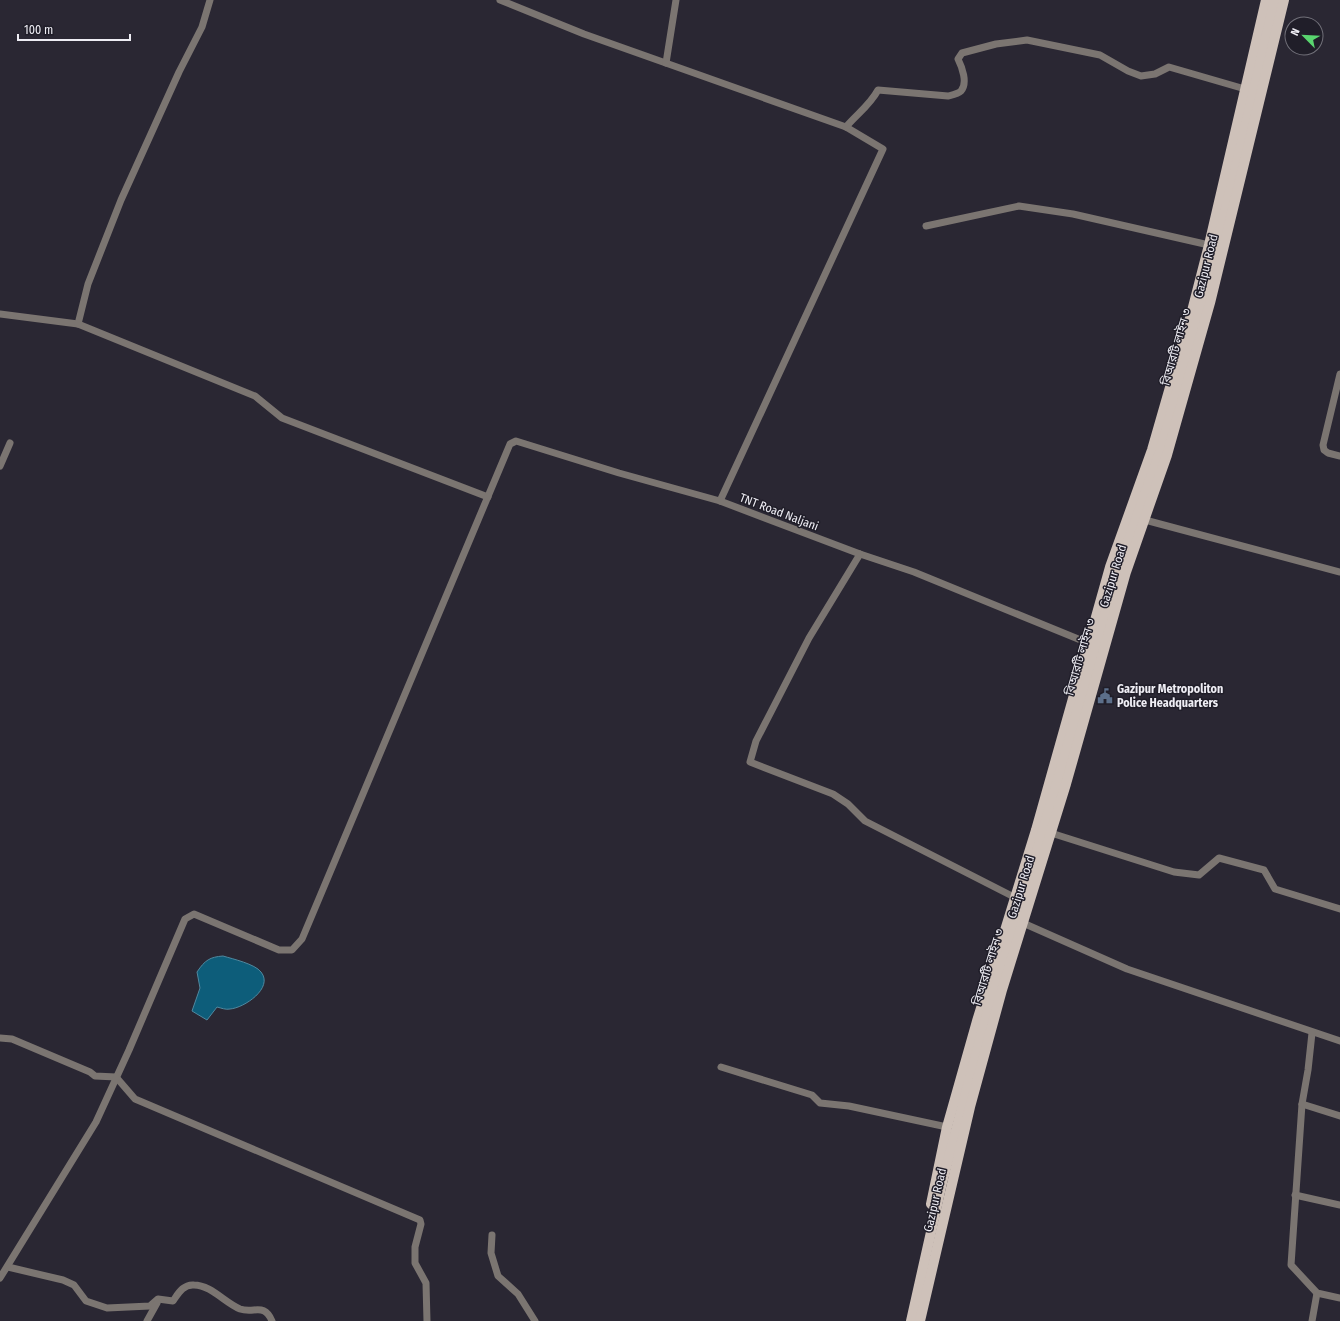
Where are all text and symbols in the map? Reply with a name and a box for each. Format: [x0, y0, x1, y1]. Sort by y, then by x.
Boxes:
scale bar [18, 16, 130, 42]
north arrow [1284, 16, 1324, 56]
text: 100 m [24, 23, 53, 37]
text: N [1288, 26, 1303, 38]
street label: Gazipur Road [1191, 233, 1221, 299]
street label: বিআরটি লাইন ৩ [1157, 307, 1194, 388]
street label: TNT Road Naljani [738, 491, 820, 533]
street label: Gazipur Road [1097, 543, 1129, 609]
street label: বিআরটি লাইন ৩ [1061, 617, 1098, 698]
place label: Gazipur Metropoliton Police Headquarters [1117, 682, 1223, 710]
public building icon: Gazipur Metropoliton Police Headquarters [1096, 687, 1114, 705]
street label: Gazipur Road [1005, 854, 1037, 920]
street label: বিআরটি লাইন ৩ [968, 927, 1006, 1008]
street label: Gazipur Road [921, 1167, 949, 1233]

